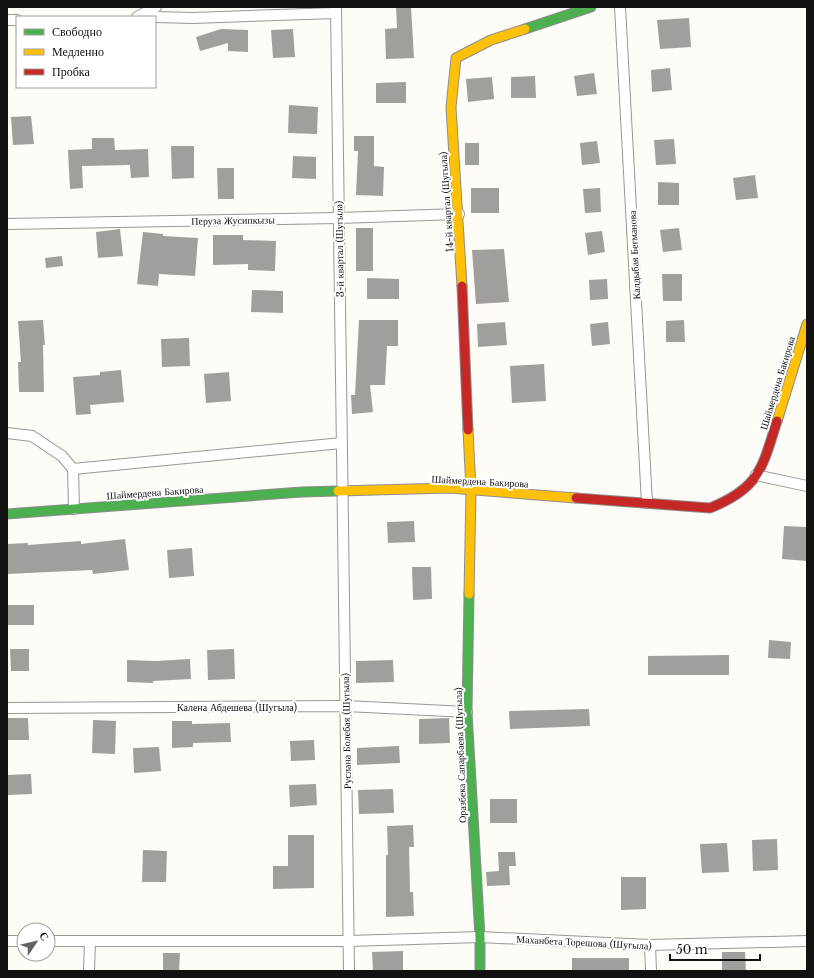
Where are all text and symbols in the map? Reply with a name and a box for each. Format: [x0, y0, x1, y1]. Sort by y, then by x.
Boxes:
legend [16, 16, 156, 88]
text: Свободно [52, 24, 102, 39]
text: Медленно [52, 44, 104, 59]
text: Пробка [52, 64, 90, 79]
street label: 14-й квартал (Шугыла) [436, 151, 456, 253]
street label: 3-й квартал (Шугыла) [332, 201, 347, 297]
street label: Калдыбая Бегманова [626, 210, 643, 300]
street label: Перуза Жусипкызы [191, 213, 275, 228]
street label: Шаймердена Бакирова [757, 334, 798, 431]
street label: Шаймердена Бакирова [431, 472, 529, 491]
street label: Шаймердена Бакирова [106, 483, 204, 502]
street label: Руслана Болебая (Шугыла) [339, 673, 354, 789]
street label: Оразбека Сапарбаева (Шугыла) [452, 687, 469, 823]
street label: Калена Абдешева (Шугыла) [177, 701, 297, 714]
north arrow [16, 922, 56, 962]
text: С [36, 929, 52, 944]
street label: Маханбета Торешова (Шугыла) [516, 932, 652, 953]
scale bar [670, 936, 760, 962]
text: 50 m [676, 942, 708, 957]

